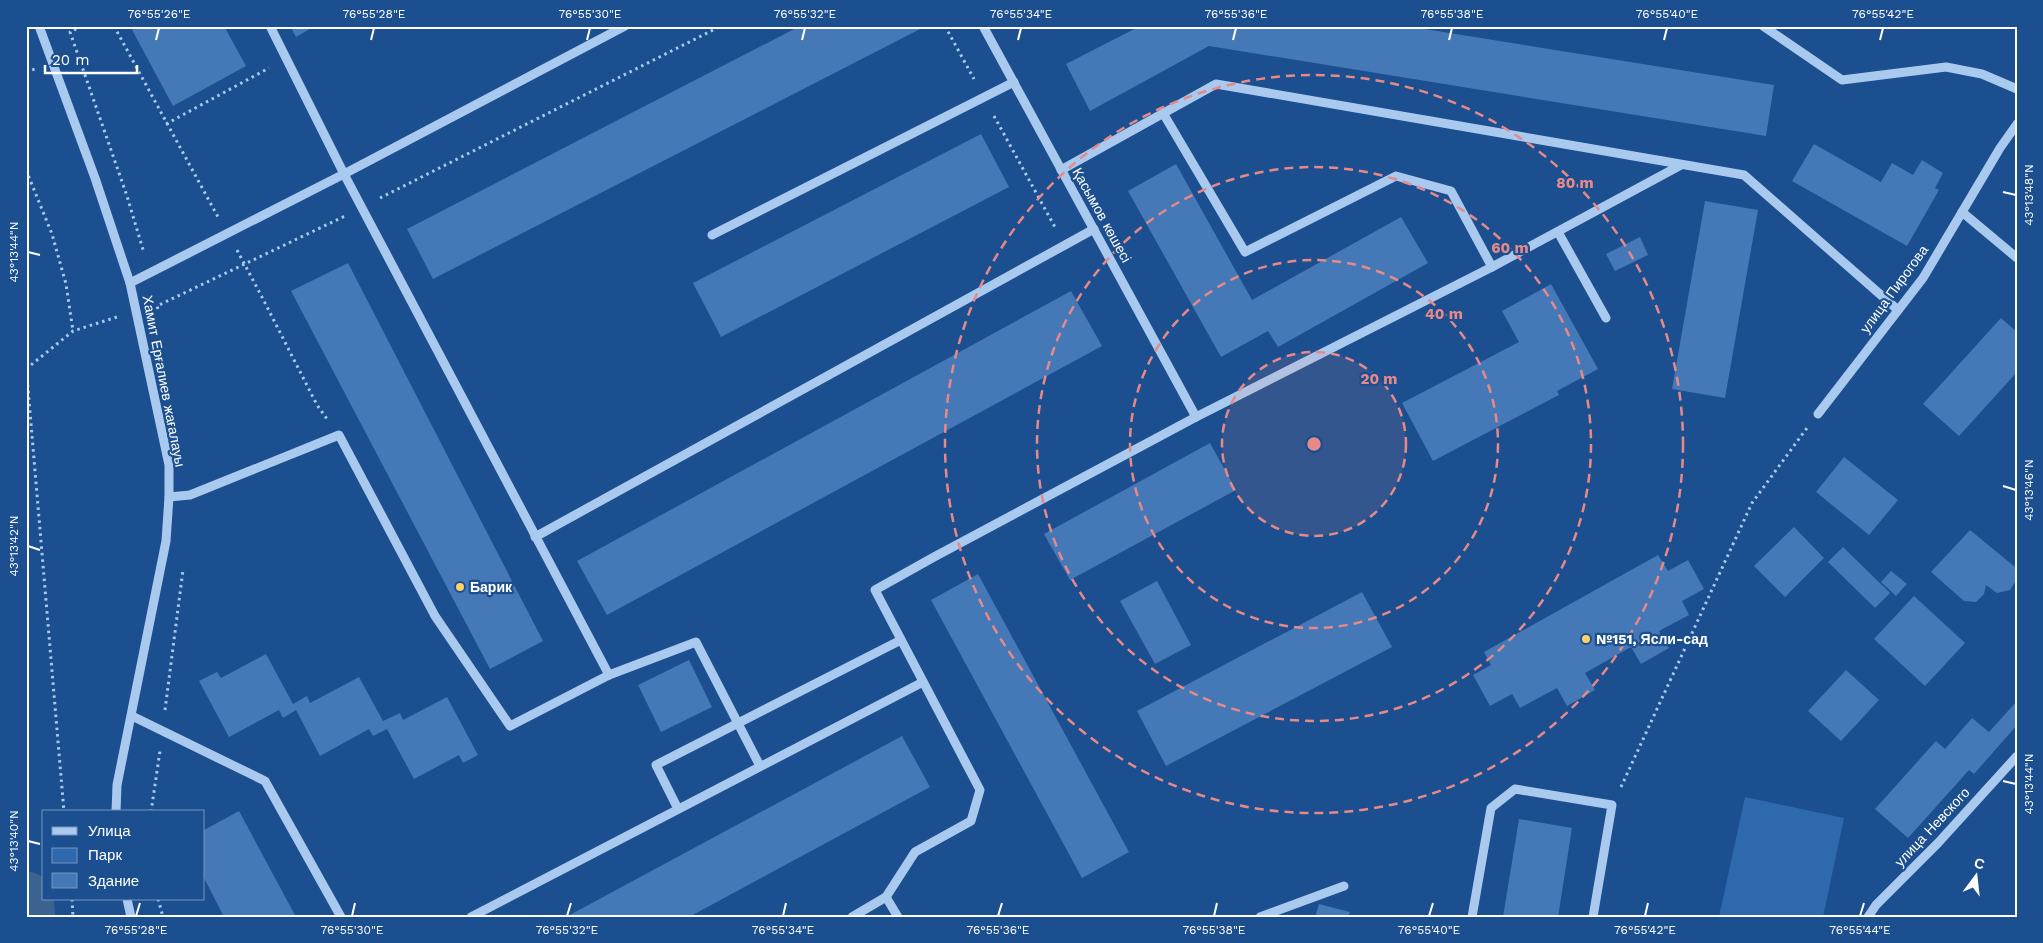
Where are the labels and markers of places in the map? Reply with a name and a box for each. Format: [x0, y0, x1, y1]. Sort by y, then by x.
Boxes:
centre of rings [1305, 435, 1323, 453]
place label: Барик [470, 579, 513, 595]
marker: Барик [454, 581, 466, 593]
place label: №151, Ясли-сад [1596, 631, 1708, 647]
marker: №151, Ясли-сад [1580, 633, 1592, 645]

